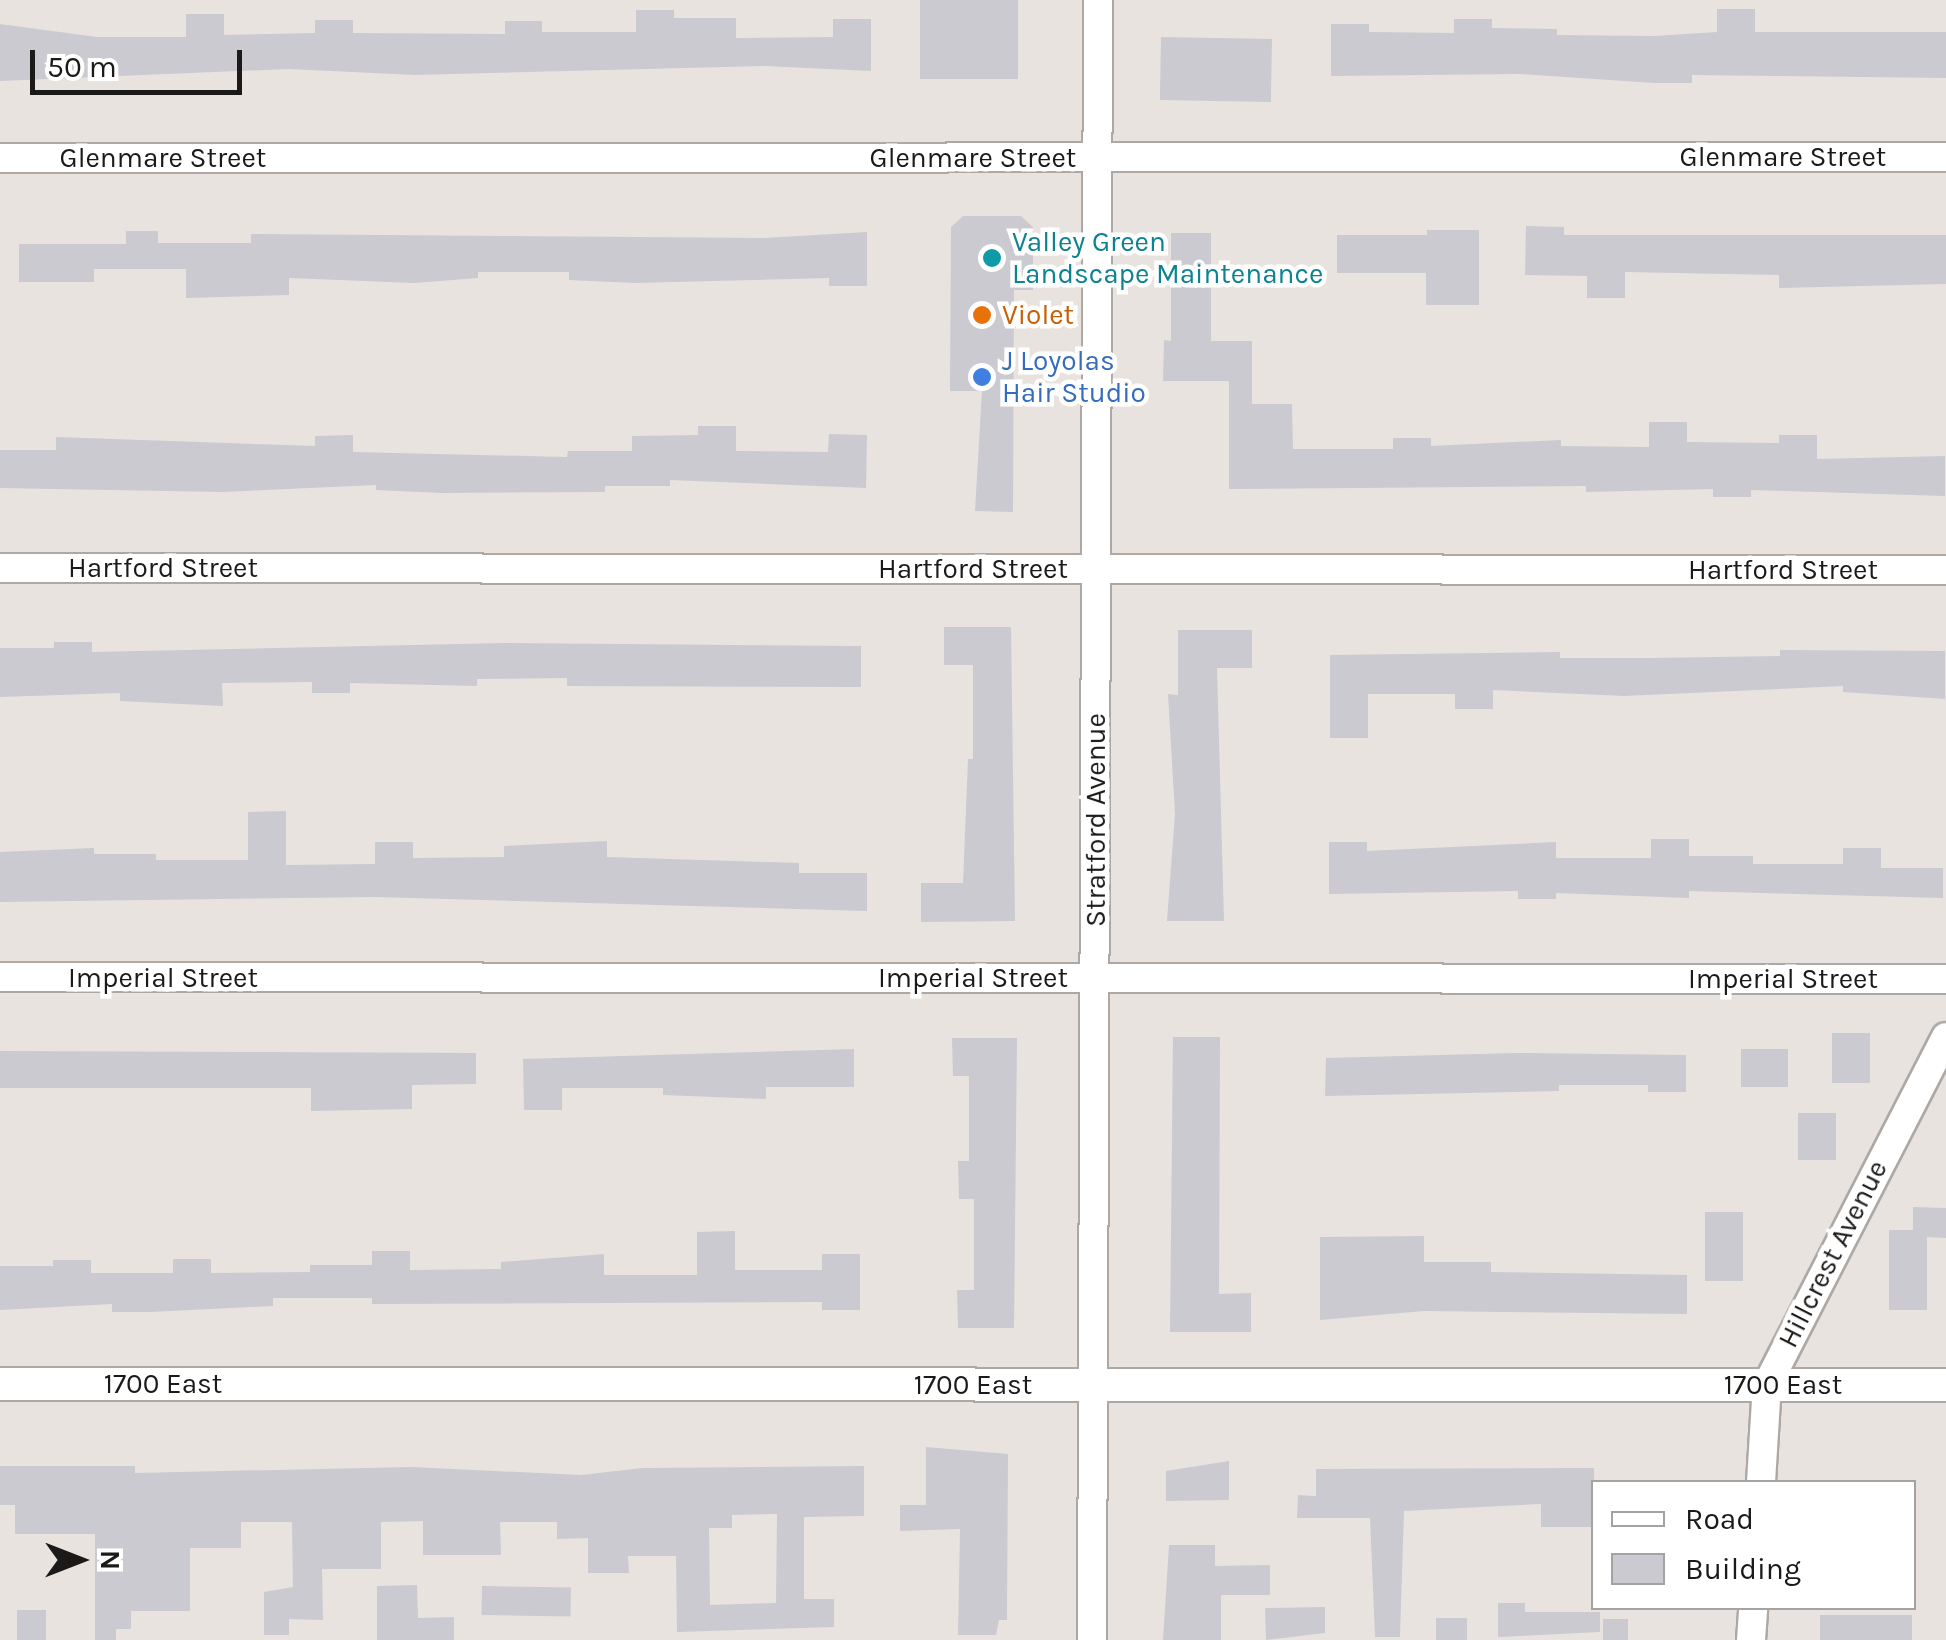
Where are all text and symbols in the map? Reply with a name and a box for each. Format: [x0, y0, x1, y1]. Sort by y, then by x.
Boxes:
scale bar [35, 30, 248, 92]
text: 50 m [47, 49, 117, 85]
street label: Glenmare Street [1680, 140, 1886, 174]
street label: Glenmare Street [60, 141, 266, 175]
street label: Glenmare Street [870, 141, 1076, 175]
place label: Valley Green Landscape Maintenance [1012, 225, 1323, 291]
marker: Valley Green Landscape Maintenance [981, 247, 1003, 269]
place label: Violet [1002, 298, 1074, 332]
marker: Violet [971, 304, 993, 326]
place label: J Loyolas Hair Studio [1002, 344, 1146, 410]
marker: J Loyolas Hair Studio [971, 366, 993, 388]
street label: Hartford Street [68, 551, 258, 585]
street label: Hartford Street [878, 552, 1068, 586]
street label: Hartford Street [1688, 553, 1878, 587]
street label: Stratford Avenue [1079, 713, 1113, 927]
street label: Imperial Street [68, 961, 258, 995]
street label: Imperial Street [878, 961, 1068, 995]
street label: Imperial Street [1688, 962, 1878, 996]
street label: Hillcrest Avenue [1771, 1155, 1895, 1353]
street label: 1700 East [104, 1367, 222, 1401]
street label: 1700 East [914, 1368, 1032, 1402]
street label: 1700 East [1724, 1368, 1842, 1402]
legend [1591, 1480, 1916, 1610]
text: Road [1685, 1501, 1754, 1537]
north arrow [30, 1510, 130, 1610]
text: N [94, 1550, 127, 1570]
text: Building [1685, 1551, 1801, 1587]

